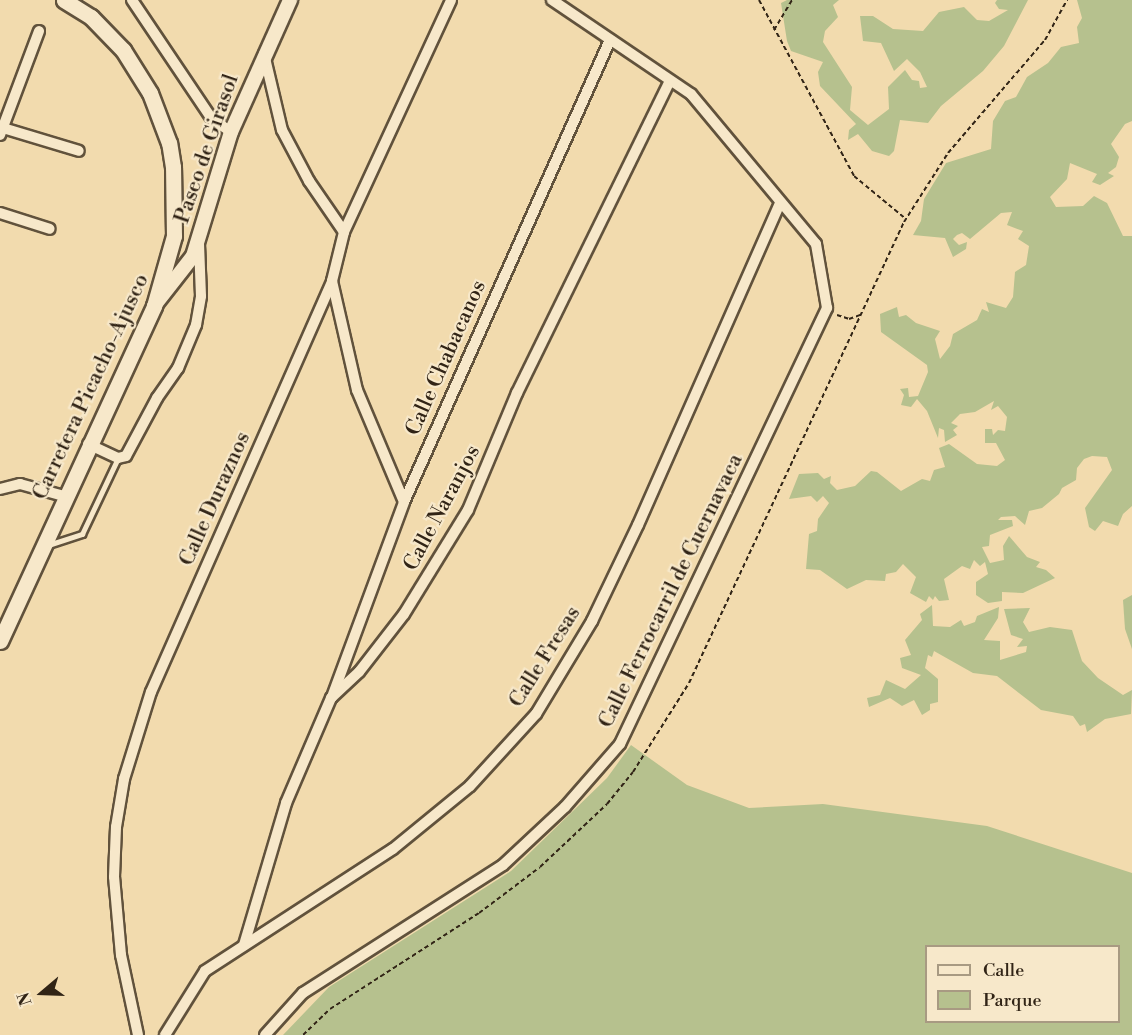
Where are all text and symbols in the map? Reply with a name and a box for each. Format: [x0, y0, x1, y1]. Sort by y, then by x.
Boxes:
street label: Paseo de Girasol [170, 71, 244, 227]
street label: Carretera Picacho-Ajusco [28, 270, 154, 504]
street label: Calle Chabacanos [400, 276, 492, 440]
street label: Calle Duraznos [174, 428, 256, 570]
street label: Calle Naranjos [398, 441, 486, 575]
street label: Calle Ferrocarril de Cuernavaca [594, 450, 748, 732]
street label: Calle Fresas [504, 602, 586, 712]
legend [925, 945, 1120, 1023]
text: Calle [983, 959, 1024, 982]
north arrow [12, 963, 72, 1023]
text: Parque [983, 989, 1042, 1012]
text: N [13, 990, 36, 1008]

